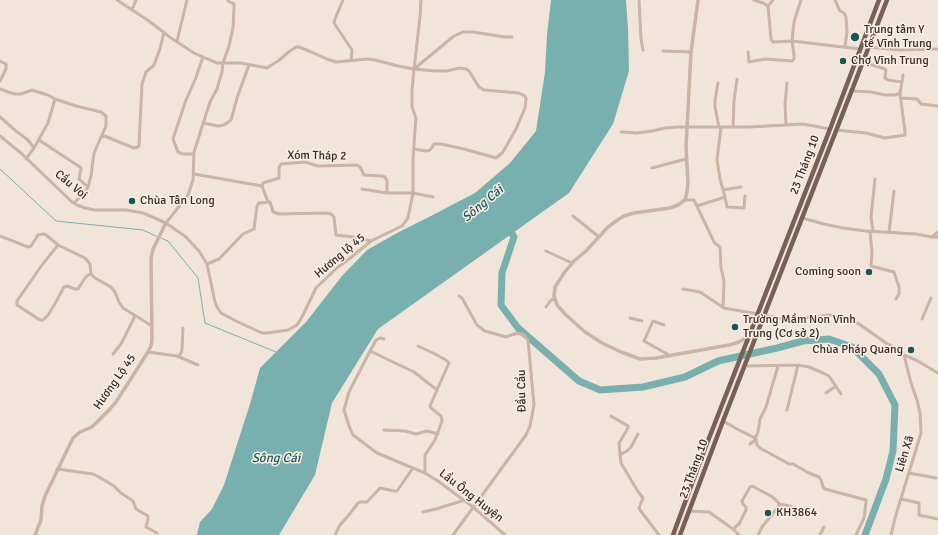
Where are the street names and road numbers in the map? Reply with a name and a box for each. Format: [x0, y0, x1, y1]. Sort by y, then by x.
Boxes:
street label: 23 Tháng 10 [787, 133, 823, 197]
street label: Xóm Tháp 2 [287, 148, 347, 164]
street label: Cầu Voi [52, 167, 90, 203]
street label: Hương lộ 45 [312, 231, 368, 281]
street label: Hương Lộ 45 [91, 352, 139, 412]
street label: Đầu Cầu [514, 369, 530, 413]
street label: Liên Xã [893, 434, 917, 474]
street label: 23 Tháng 10 [677, 437, 711, 501]
street label: Lầu Ông Huyện [436, 466, 506, 526]

